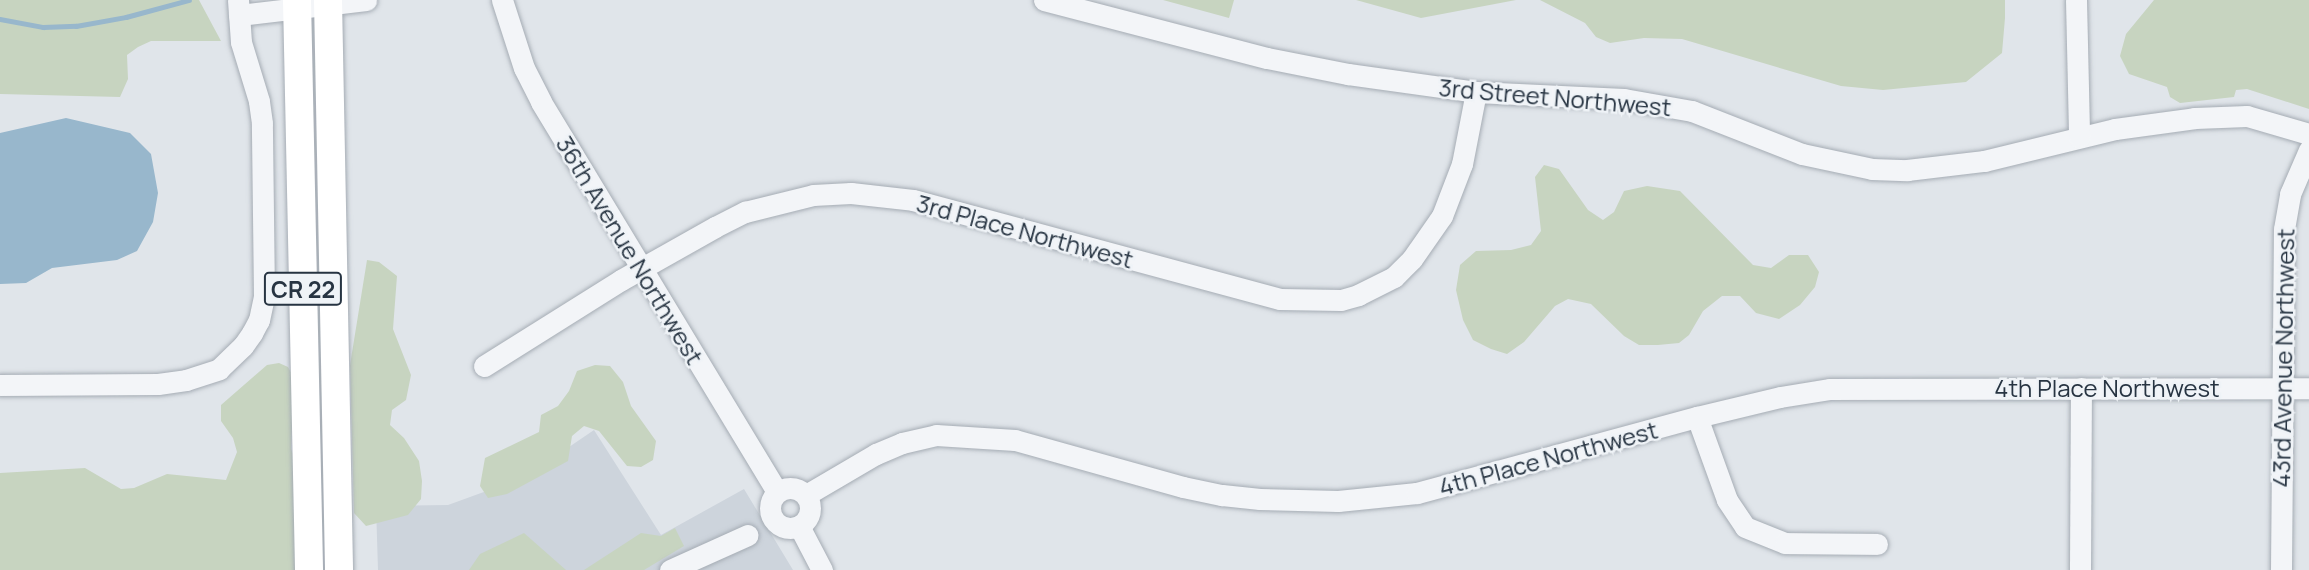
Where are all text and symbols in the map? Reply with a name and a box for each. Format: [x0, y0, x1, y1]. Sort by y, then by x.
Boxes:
street label: 3rd Street Northwest [1438, 72, 1672, 122]
street label: 36th Avenue Northwest [550, 131, 710, 369]
street label: 3rd Place Northwest [913, 188, 1137, 274]
street label: 43rd Avenue Northwest [2266, 228, 2300, 488]
road number: CR 22 [263, 270, 343, 308]
street label: 4th Place Northwest [1994, 374, 2220, 402]
street label: 4th Place Northwest [1435, 415, 1661, 501]

